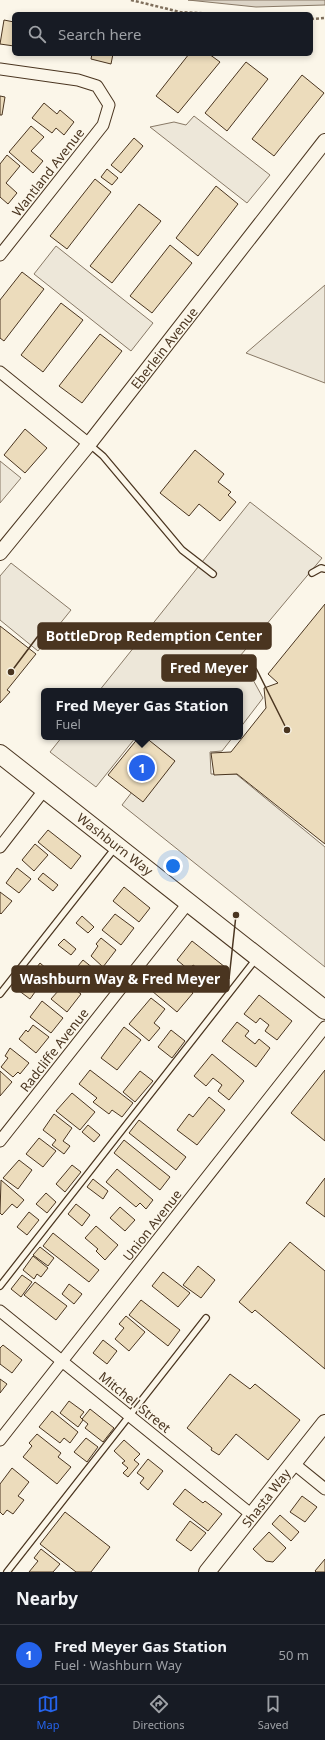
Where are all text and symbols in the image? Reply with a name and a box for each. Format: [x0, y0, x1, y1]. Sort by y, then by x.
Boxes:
search box [12, 12, 313, 56]
icon: search [26, 23, 48, 45]
text: Search here [58, 24, 141, 44]
street label: Wantland Avenue [8, 124, 88, 220]
street label: Eberlein Avenue [126, 303, 202, 393]
callout: BottleDrop Redemption Center [38, 623, 271, 649]
text: BottleDrop Redemption Center [46, 626, 263, 645]
callout: Fred Meyer [162, 655, 256, 681]
text: Fred Meyer [170, 658, 249, 677]
popup [41, 688, 243, 740]
text: Fred Meyer Gas Station [55, 695, 229, 715]
text: Fuel [55, 715, 81, 733]
pin: 1 [129, 753, 155, 783]
street label: Washburn Way [73, 809, 157, 880]
your location [163, 856, 183, 876]
callout: Washburn Way & Fred Meyer [12, 966, 229, 992]
text: Washburn Way & Fred Meyer [20, 969, 221, 988]
street label: Radcliffe Avenue [16, 1004, 92, 1096]
street label: Union Avenue [118, 1186, 186, 1264]
street label: Mitchell Street [95, 1367, 175, 1437]
street label: Shasta Way [237, 1465, 295, 1531]
text: Nearby [16, 1587, 78, 1610]
text: Fred Meyer Gas Station [54, 1636, 227, 1656]
text: 1 [25, 1646, 33, 1664]
text: 50 m [279, 1646, 309, 1664]
text: Fuel · Washburn Way [54, 1656, 182, 1674]
tab: Map [37, 1693, 59, 1732]
tab: Directions [132, 1693, 185, 1732]
tab: Saved [258, 1693, 288, 1732]

